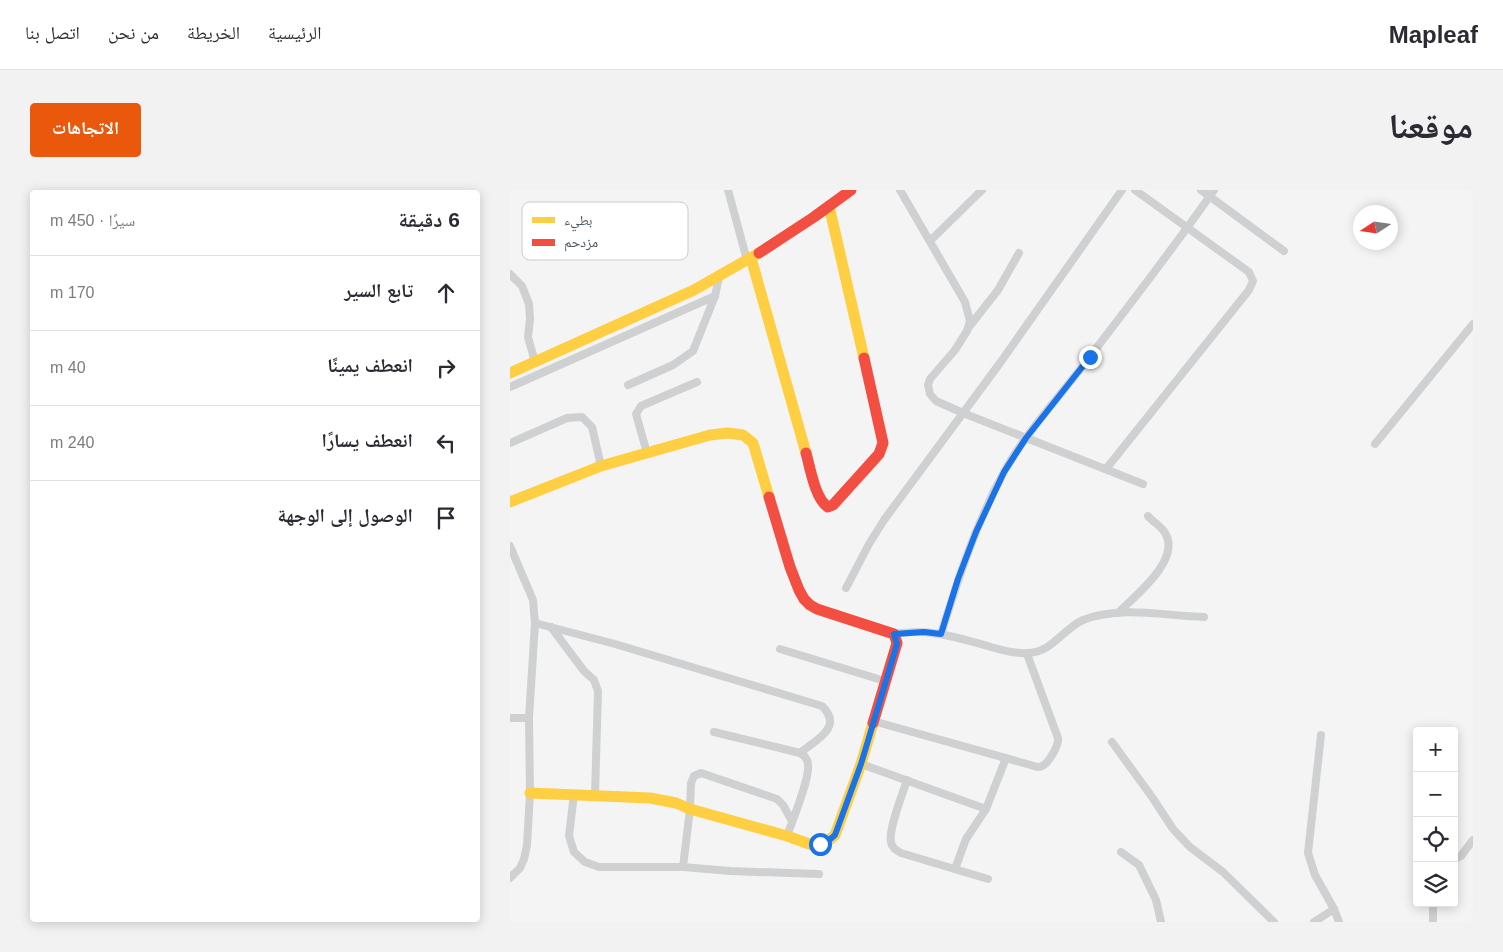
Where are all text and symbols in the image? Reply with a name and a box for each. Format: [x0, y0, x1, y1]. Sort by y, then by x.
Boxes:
text: Mapleaf [1389, 21, 1478, 48]
text: اتصل بنا [25, 23, 80, 43]
text: من نحن [108, 23, 159, 43]
text: الخريطة [187, 23, 240, 43]
text: الرئيسية [268, 23, 321, 43]
button: الاتجاهات [30, 103, 141, 157]
text: موقعنا [1388, 106, 1473, 145]
legend [522, 202, 688, 260]
north arrow [1353, 205, 1398, 250]
text: 6 دقيقة [398, 208, 460, 231]
text: سيرًا · 450 m [50, 212, 135, 229]
text: بطيء [564, 212, 593, 232]
text: مزدحم [564, 234, 598, 252]
icon: ahead [432, 279, 460, 307]
text: تابع السير [344, 280, 413, 301]
text: 170 m [50, 284, 94, 301]
route end [1079, 346, 1102, 369]
icon: right [432, 354, 460, 382]
text: انعطف يمينًا [327, 355, 413, 376]
text: 40 m [50, 359, 86, 376]
icon: left [432, 429, 460, 457]
text: انعطف يسارًا [322, 430, 413, 451]
text: 240 m [50, 434, 94, 451]
icon: arrive [432, 504, 460, 532]
text: الوصول إلى الوجهة [277, 505, 413, 526]
map controls [1413, 727, 1458, 907]
button: + [1413, 727, 1458, 772]
button: − [1413, 772, 1458, 817]
button: locate [1413, 817, 1458, 862]
route start [809, 833, 832, 856]
button: layers [1413, 862, 1458, 907]

